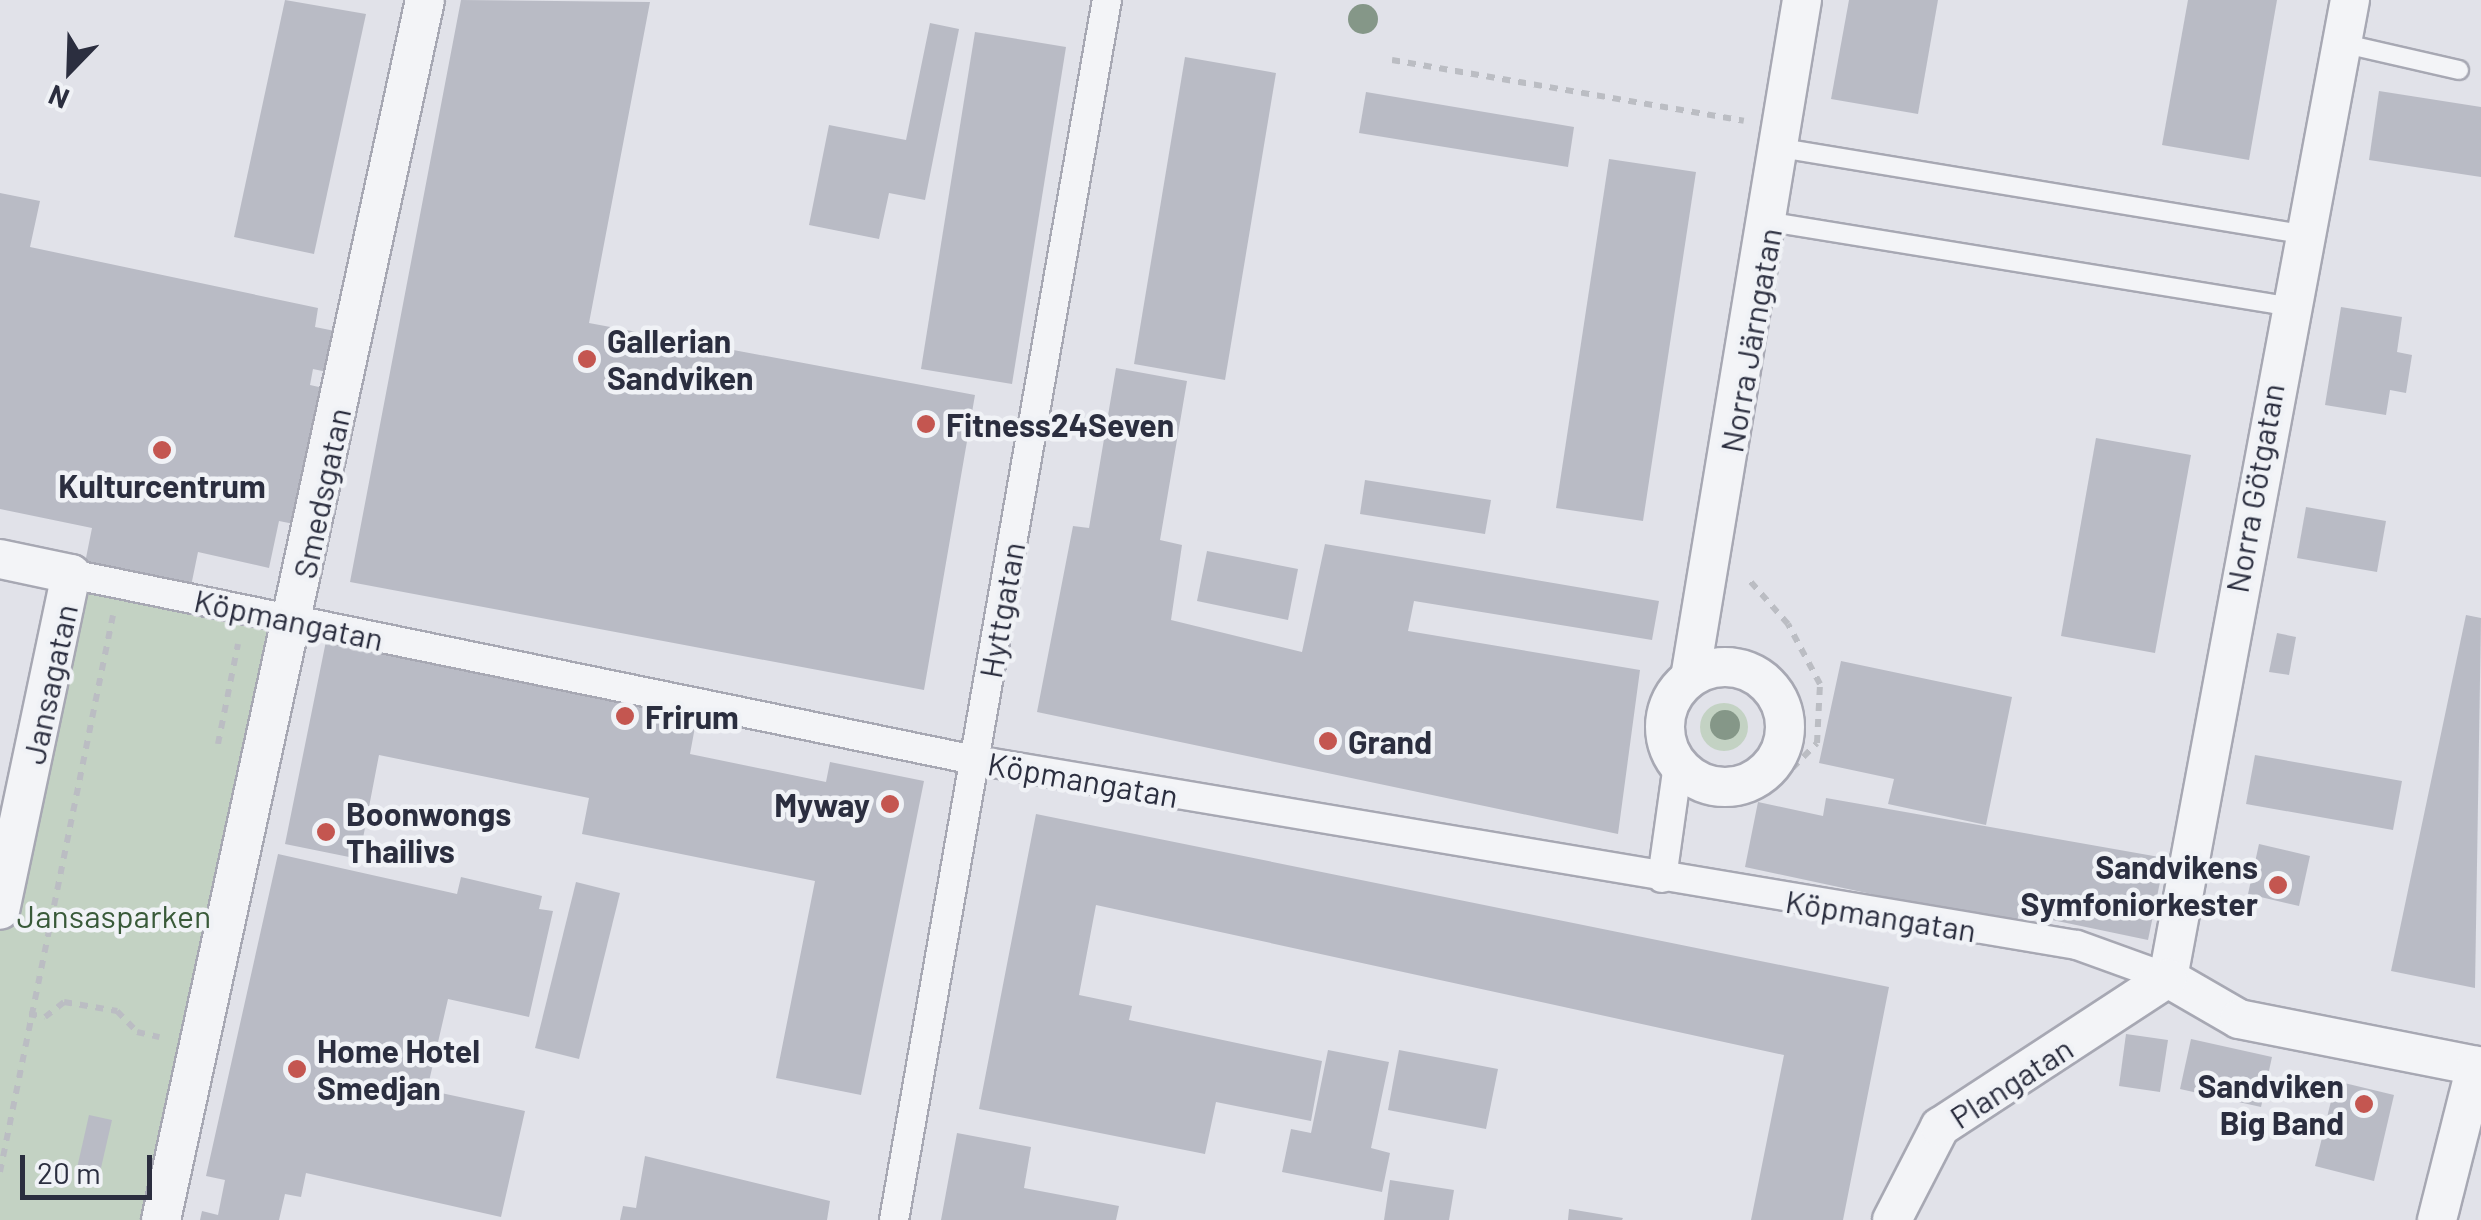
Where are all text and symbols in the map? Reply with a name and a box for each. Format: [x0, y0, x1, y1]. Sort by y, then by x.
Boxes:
north arrow [20, 20, 120, 120]
text: N [43, 78, 73, 117]
street label: Norra Järngatan [1711, 225, 1789, 455]
place label: Gallerian Sandviken [607, 322, 754, 397]
marker: Gallerian Sandviken [576, 348, 598, 370]
street label: Norra Götgatan [2217, 380, 2291, 596]
street label: Smedsgatan [284, 404, 358, 582]
place label: Fitness24Seven [946, 405, 1174, 443]
marker: Fitness24Seven [915, 413, 937, 435]
marker: Kulturcentrum [151, 439, 173, 461]
place label: Kulturcentrum [58, 466, 266, 504]
street label: Hyttgatan [970, 539, 1032, 681]
street label: Köpmangatan [191, 580, 387, 658]
street label: Jansagatan [13, 601, 85, 767]
place label: Frirum [645, 697, 739, 735]
marker: Frirum [614, 705, 636, 727]
place label: Grand [1348, 722, 1432, 760]
marker: Grand [1317, 730, 1339, 752]
street label: Köpmangatan [985, 743, 1181, 815]
place label: Myway [774, 785, 870, 823]
marker: Myway [879, 793, 901, 815]
place label: Boonwongs Thailivs [346, 795, 511, 870]
marker: Boonwongs Thailivs [315, 821, 337, 843]
place label: Sandvikens Symfoniorkester [2021, 848, 2258, 923]
marker: Sandvikens Symfoniorkester [2267, 874, 2289, 896]
street label: Köpmangatan [1783, 881, 1979, 949]
park label: Jansasparken [17, 896, 211, 934]
street label: Plangatan [1942, 1028, 2080, 1136]
place label: Home Hotel Smedjan [317, 1032, 480, 1107]
marker: Home Hotel Smedjan [286, 1058, 308, 1080]
place label: Sandviken Big Band [2197, 1067, 2344, 1142]
marker: Sandviken Big Band [2353, 1093, 2375, 1115]
scale bar [25, 1135, 158, 1197]
text: 20 m [37, 1154, 101, 1190]

